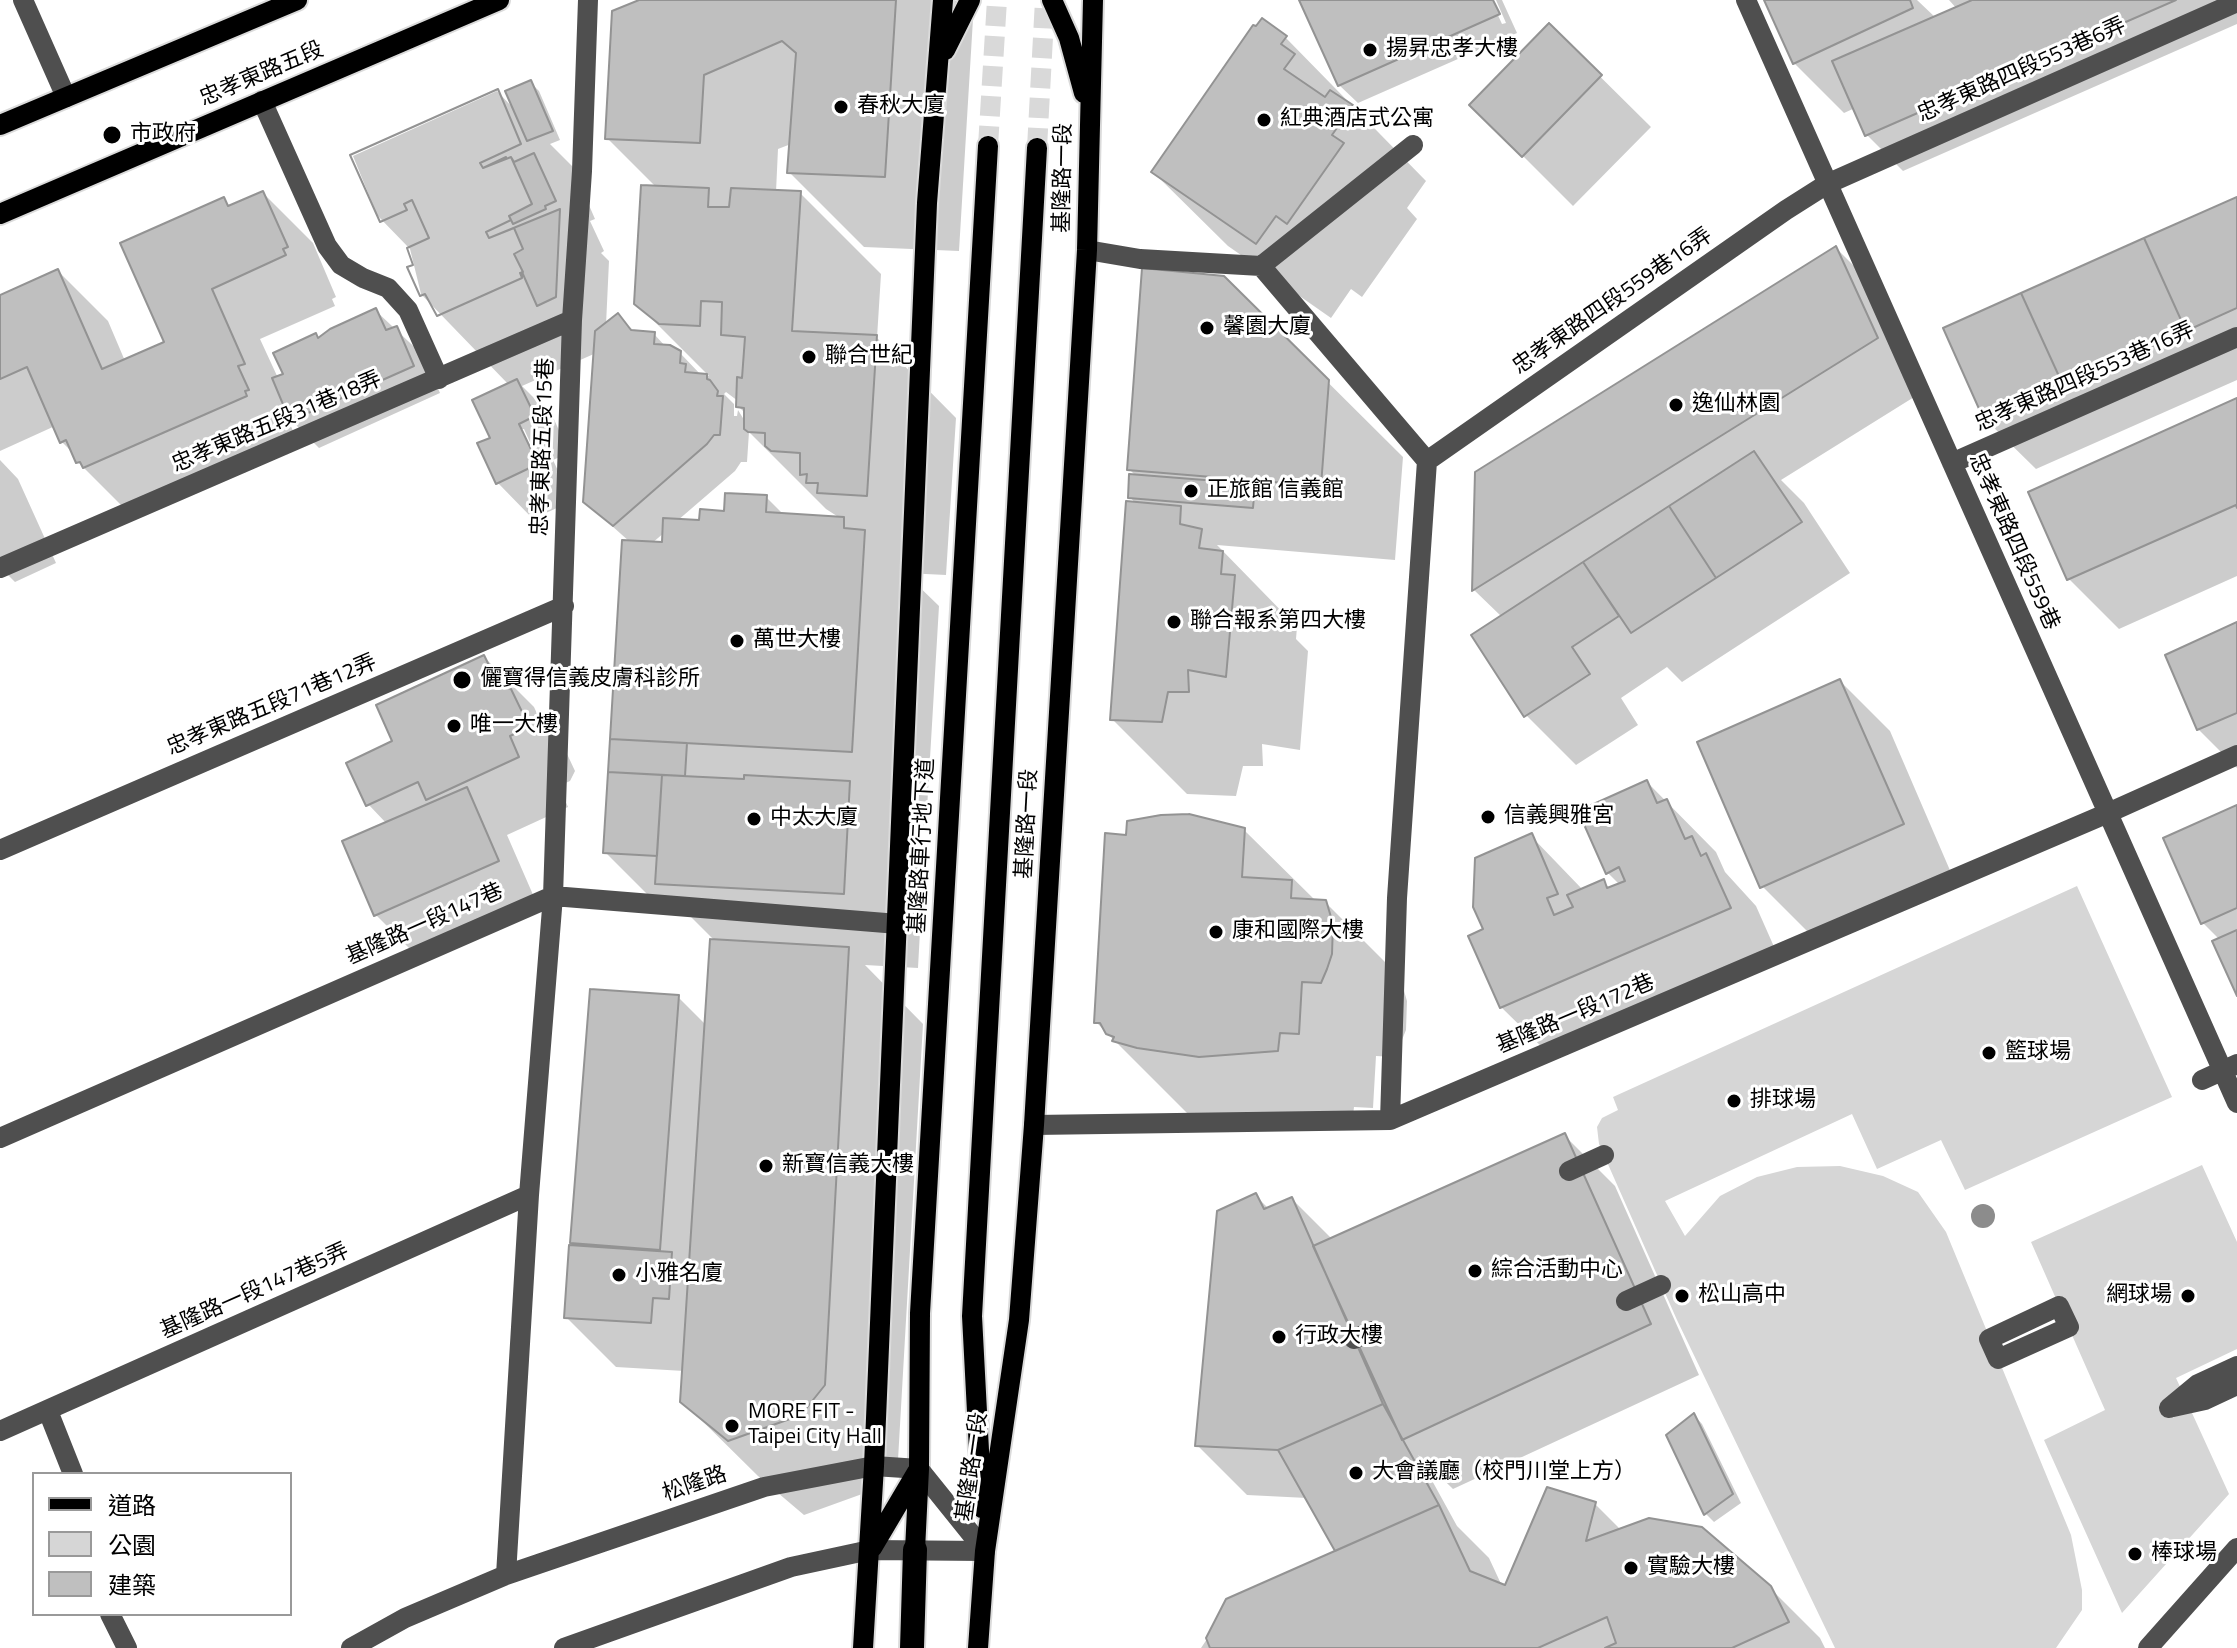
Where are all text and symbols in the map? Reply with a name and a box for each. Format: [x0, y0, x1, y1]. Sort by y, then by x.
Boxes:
street label: 忠孝東路四段553巷6弄 [1914, 13, 2130, 129]
street label: 忠孝東路五段 [196, 37, 328, 113]
place label: 揚昇忠孝大樓 [1386, 37, 1518, 63]
marker: 揚昇忠孝大樓 [1361, 41, 1379, 59]
place label: 春秋大廈 [857, 94, 945, 120]
marker: 春秋大廈 [832, 98, 850, 116]
place label: 紅典酒店式公寓 [1280, 107, 1434, 133]
marker: 紅典酒店式公寓 [1255, 111, 1273, 129]
place label: 市政府 [130, 122, 196, 148]
street label: 基隆路一段 [1050, 123, 1078, 233]
marker: 市政府 [101, 124, 123, 146]
street label: 忠孝東路四段559巷16弄 [1508, 223, 1718, 381]
place label: 馨園大廈 [1223, 315, 1311, 341]
street label: 忠孝東路四段553巷16弄 [1971, 318, 2199, 438]
marker: 馨園大廈 [1198, 319, 1216, 337]
place label: 聯合世紀 [825, 344, 913, 370]
marker: 聯合世紀 [800, 348, 818, 366]
street label: 忠孝東路五段15巷 [528, 357, 560, 537]
street label: 忠孝東路五段31巷18弄 [168, 367, 386, 479]
place label: 逸仙林園 [1692, 392, 1780, 418]
marker: 逸仙林園 [1667, 396, 1685, 414]
street label: 忠孝東路四段559巷 [1962, 449, 2064, 635]
place label: 正旅館 信義館 [1207, 478, 1344, 504]
marker: 正旅館 信義館 [1182, 482, 1200, 500]
place label: 聯合報系第四大樓 [1190, 609, 1366, 635]
marker: 聯合報系第四大樓 [1165, 613, 1183, 631]
place label: 萬世大樓 [753, 628, 841, 654]
marker: 萬世大樓 [728, 632, 746, 650]
street label: 忠孝東路五段71巷12弄 [163, 650, 381, 762]
place label: 儷寶得信義皮膚科診所 [480, 667, 700, 693]
marker: 儷寶得信義皮膚科診所 [451, 669, 473, 691]
place label: 唯一大樓 [470, 713, 558, 739]
marker: 唯一大樓 [445, 717, 463, 735]
street label: 基隆路車行地下道 [905, 757, 941, 935]
street label: 基隆路一段 [1012, 768, 1044, 880]
place label: 信義興雅宮 [1504, 804, 1614, 830]
place label: 中太大廈 [770, 806, 858, 832]
marker: 信義興雅宮 [1479, 808, 1497, 826]
marker: 中太大廈 [745, 810, 763, 828]
street label: 基隆路一段147巷 [342, 879, 508, 971]
place label: 康和國際大樓 [1232, 919, 1364, 945]
marker: 康和國際大樓 [1207, 923, 1225, 941]
street label: 基隆路一段172巷 [1493, 970, 1659, 1060]
place label: 籃球場 [2005, 1040, 2071, 1066]
marker: 籃球場 [1980, 1044, 1998, 1062]
place label: 排球場 [1750, 1088, 1816, 1114]
marker: 排球場 [1725, 1092, 1743, 1110]
place label: 新寶信義大樓 [782, 1153, 914, 1179]
marker: 新寶信義大樓 [757, 1157, 775, 1175]
street label: 基隆路一段147巷5弄 [157, 1239, 353, 1345]
place label: 綜合活動中心 [1491, 1258, 1623, 1284]
place label: 小雅名廈 [635, 1262, 723, 1288]
marker: 綜合活動中心 [1466, 1262, 1484, 1280]
marker: 小雅名廈 [610, 1266, 628, 1284]
place label: 松山高中 [1698, 1283, 1786, 1309]
place label: 網球場 [2106, 1283, 2172, 1309]
marker: 松山高中 [1673, 1287, 1691, 1305]
marker: 網球場 [2179, 1287, 2197, 1305]
place label: 行政大樓 [1295, 1324, 1383, 1350]
marker: 行政大樓 [1270, 1328, 1288, 1346]
place label: MORE FIT - Taipei City Hall [748, 1400, 882, 1452]
street label: 基隆路一段 [952, 1411, 994, 1523]
marker: MORE FIT - Taipei City Hall [723, 1417, 741, 1435]
place label: 大會議廳（校門川堂上方） [1372, 1460, 1636, 1486]
street label: 松隆路 [660, 1462, 730, 1508]
marker: 大會議廳（校門川堂上方） [1347, 1464, 1365, 1482]
legend [32, 1472, 292, 1616]
text: 道路 [108, 1487, 156, 1523]
text: 公園 [108, 1527, 156, 1563]
place label: 棒球場 [2151, 1541, 2217, 1567]
marker: 棒球場 [2126, 1545, 2144, 1563]
place label: 實驗大樓 [1647, 1555, 1735, 1581]
marker: 實驗大樓 [1622, 1559, 1640, 1577]
text: 建築 [108, 1567, 156, 1603]

